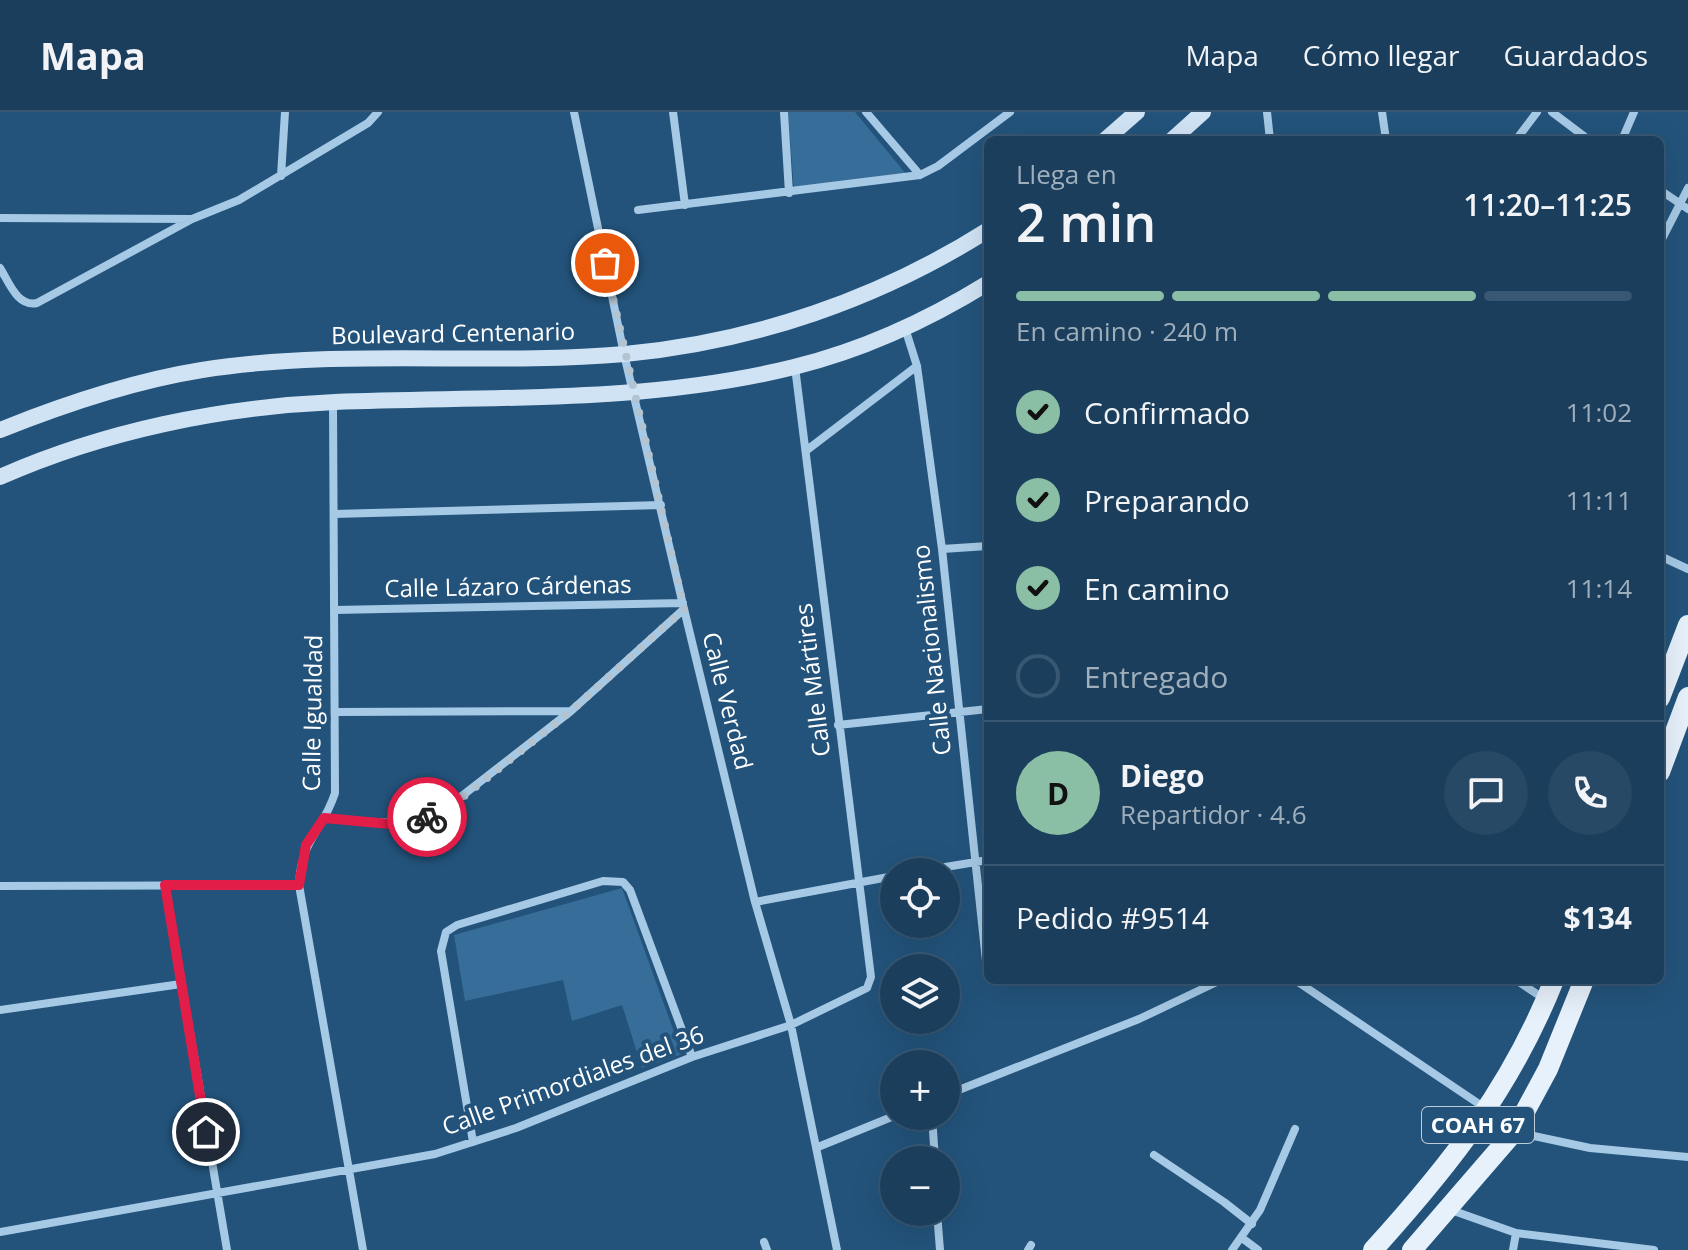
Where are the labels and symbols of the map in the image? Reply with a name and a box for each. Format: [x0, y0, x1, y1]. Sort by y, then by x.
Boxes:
pin [571, 229, 639, 297]
street label: Boulevard Centenario [331, 314, 575, 351]
street label: Calle Nacionalismo [903, 543, 958, 757]
street label: Calle Lázaro Cárdenas [384, 567, 632, 604]
street label: Calle Mártires [786, 602, 837, 759]
street label: Calle Verdad [695, 628, 761, 773]
street label: Calle Igualdad [294, 634, 329, 792]
courier [387, 777, 467, 857]
street label: Calle Primordiales del 36 [437, 1017, 708, 1142]
pin [172, 1098, 240, 1166]
road number: COAH 67 [1422, 1107, 1534, 1143]

